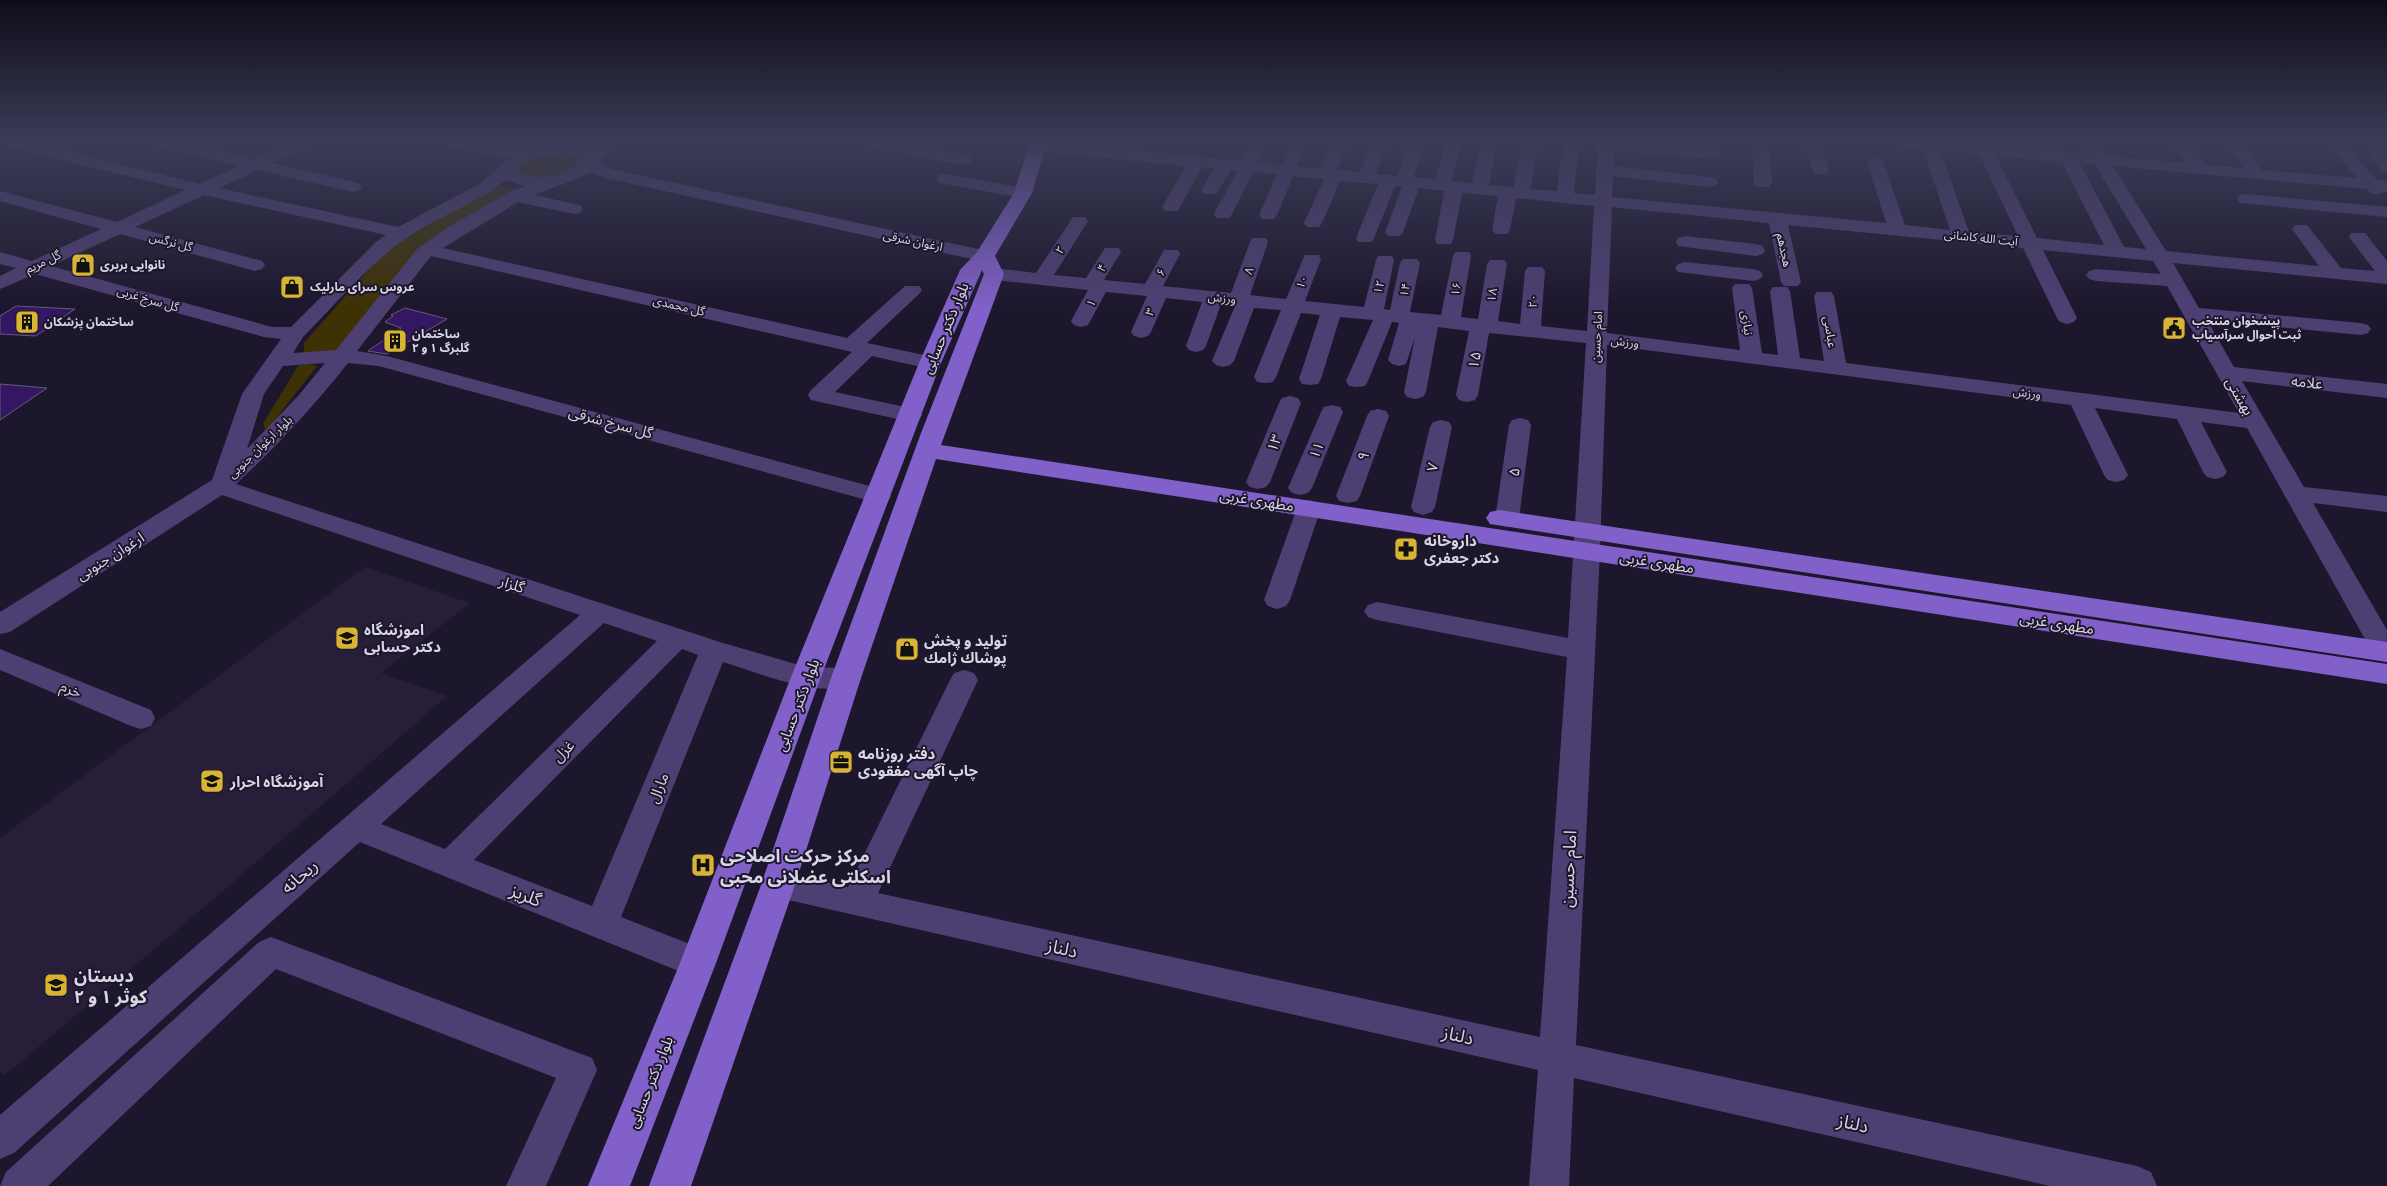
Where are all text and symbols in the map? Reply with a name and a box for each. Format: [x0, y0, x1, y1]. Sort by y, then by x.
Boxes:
street label: آیت الله کاشانی [1943, 226, 2019, 250]
street label: ارغوان شرقی [882, 227, 944, 255]
street label: گل نرگس [148, 229, 195, 256]
street label: هجدهم [1772, 231, 1795, 269]
street label: ۲ [1051, 243, 1069, 257]
street label: گل مریم [23, 246, 65, 278]
shop icon: نانوایی بربری [70, 252, 96, 278]
place label: نانوایی بربری [100, 257, 166, 273]
street label: ۴ [1093, 261, 1111, 275]
street label: ۶ [1152, 265, 1170, 279]
street label: ۸ [1240, 265, 1258, 277]
street label: ۱۰ [1292, 273, 1312, 291]
shop icon: عروس سرای مارلیک [279, 274, 305, 300]
place label: عروس سرای مارلیک [310, 279, 415, 295]
street label: بلوار دکتر حسابی [916, 279, 974, 377]
street label: ۱۲ [1370, 279, 1388, 295]
street label: ۱۶ [1447, 281, 1465, 297]
street label: ۱۴ [1396, 282, 1414, 298]
street label: گل سرخ غربی [115, 283, 182, 317]
street label: ۱۸ [1483, 287, 1501, 303]
street label: ورزش [1207, 289, 1237, 307]
street label: گل محمدی [651, 292, 708, 320]
street label: ۲۰ [1524, 293, 1542, 309]
street label: ۱ [1082, 296, 1100, 310]
street label: ۳ [1141, 305, 1159, 318]
building icon: ساختمان پزشکان [14, 309, 40, 335]
street label: نیازی [1737, 310, 1757, 336]
street label: امام حسین [1588, 311, 1607, 363]
place label: پیشخوان منتخب ثبت احوال سرآسیاب [2192, 313, 2301, 343]
place label: ساختمان پزشکان [44, 314, 134, 331]
street label: عباسی [1820, 315, 1840, 349]
public building icon: پیشخوان منتخب ثبت احوال سرآسیاب [2161, 315, 2187, 341]
place label: ساختمان گلبرگ ۱ و ۲ [412, 326, 470, 356]
building icon: ساختمان گلبرگ ۱ و ۲ [382, 328, 408, 354]
street label: ورزش [1610, 332, 1640, 352]
street label: ۱۵ [1462, 350, 1486, 370]
street label: علامه [2290, 370, 2324, 394]
street label: بهشتی [2221, 373, 2259, 419]
street label: ورزش [2012, 383, 2042, 403]
street label: گل سرخ شرقی [566, 401, 656, 445]
street label: بلوار ارغوان جنوبی [224, 412, 296, 482]
street label: ۱۳ [1261, 431, 1287, 455]
street label: ۱۱ [1303, 438, 1329, 462]
street label: ۹ [1352, 448, 1374, 464]
street label: ۷ [1421, 460, 1443, 474]
street label: ۵ [1503, 466, 1525, 478]
street label: مطهری غربی [1218, 484, 1296, 516]
street label: ارغوان جنوبی [72, 527, 148, 585]
place label: داروخانه دکتر جعفری [1424, 530, 1500, 568]
pharmacy icon: داروخانه دکتر جعفری [1393, 536, 1419, 562]
street label: مطهری غربی [1618, 546, 1696, 578]
street label: گلزار [496, 570, 528, 598]
street label: مطهری غربی [2018, 607, 2096, 639]
place label: اموزشگاه دکتر حسابی [364, 619, 441, 657]
school or university icon: اموزشگاه دکتر حسابی [334, 625, 360, 651]
place label: توليد و پخش پوشاك ژامك [924, 630, 1008, 668]
shop icon: توليد و پخش پوشاك ژامك [894, 636, 920, 662]
street label: بلوار دکتر حسابی [770, 656, 824, 754]
street label: خرم [57, 675, 85, 704]
street label: غزل [547, 735, 579, 767]
place label: دفتر روزنامه چاپ آگهی مفقودی [858, 743, 979, 781]
office icon: دفتر روزنامه چاپ آگهی مفقودی [828, 749, 854, 775]
school or university icon: آموزشگاه احرار [199, 768, 225, 794]
street label: مارال [642, 770, 674, 806]
place label: آموزشگاه احرار [229, 771, 325, 792]
street label: امام حسین [1553, 830, 1585, 909]
place label: مرکز حرکت اصلاحی اسکلتی عضلانی محبی [720, 843, 891, 889]
hospital icon: مرکز حرکت اصلاحی اسکلتی عضلانی محبی [690, 852, 716, 878]
street label: ریحانه [275, 853, 323, 899]
street label: گلریز [506, 877, 546, 913]
street label: دلناز [1043, 932, 1080, 964]
place label: دبستان کوثر ۱ و ۲ [74, 963, 148, 1009]
school or university icon: دبستان کوثر ۱ و ۲ [43, 972, 69, 998]
street label: دلناز [1439, 1019, 1476, 1051]
street label: بلوار دکتر حسابی [622, 1033, 678, 1131]
street label: دلناز [1834, 1107, 1871, 1139]

